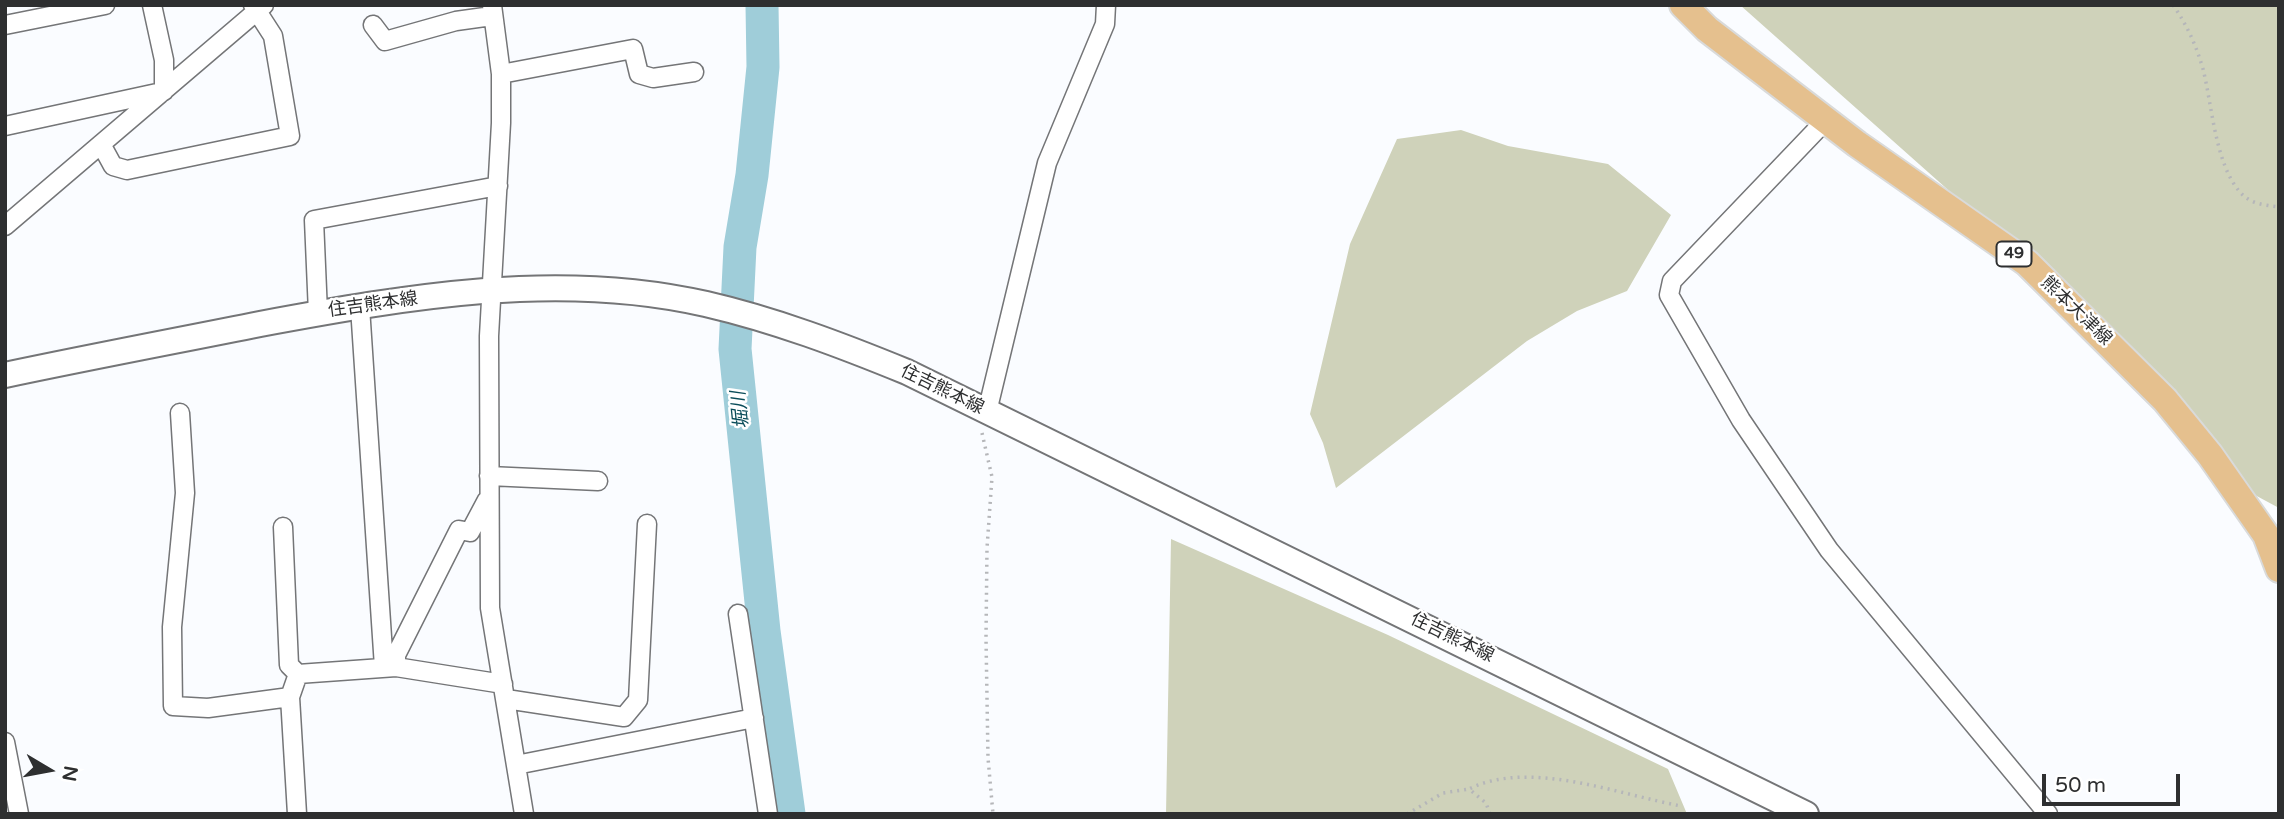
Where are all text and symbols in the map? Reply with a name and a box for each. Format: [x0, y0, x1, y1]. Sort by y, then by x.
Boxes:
road number: 49 [1996, 242, 2032, 266]
street label: 熊本大津線 [2036, 272, 2116, 350]
street label: 住吉熊本線 [327, 288, 419, 322]
street label: 住吉熊本線 [897, 361, 987, 419]
water label: 堀川 [728, 390, 754, 430]
street label: 住吉熊本線 [1407, 609, 1497, 667]
north arrow [14, 735, 84, 805]
scale bar [2046, 760, 2184, 804]
text: N [58, 764, 82, 783]
text: 50 m [2055, 773, 2106, 798]

